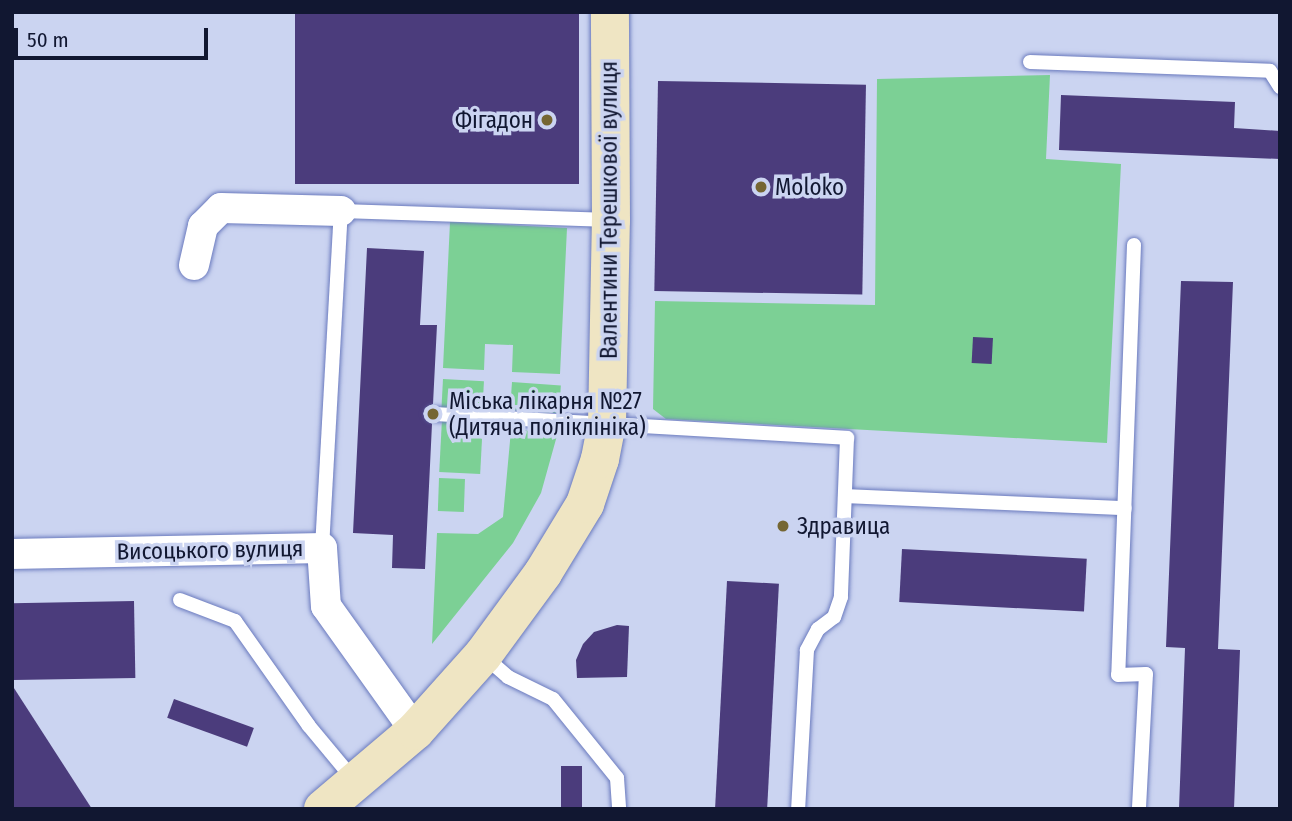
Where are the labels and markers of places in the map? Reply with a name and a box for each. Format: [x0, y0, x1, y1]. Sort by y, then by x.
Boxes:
place label: Фігадон [455, 106, 533, 134]
marker: Фігадон [539, 112, 555, 128]
place label: Moloko [775, 173, 844, 201]
marker: Moloko [753, 179, 769, 195]
place label: Міська лікарня №27 (Дитяча поліклініка) [449, 387, 646, 441]
marker: Міська лікарня №27 (Дитяча поліклініка) [423, 404, 443, 424]
place label: Здравица [797, 512, 890, 540]
marker: Здравица [775, 518, 791, 534]

